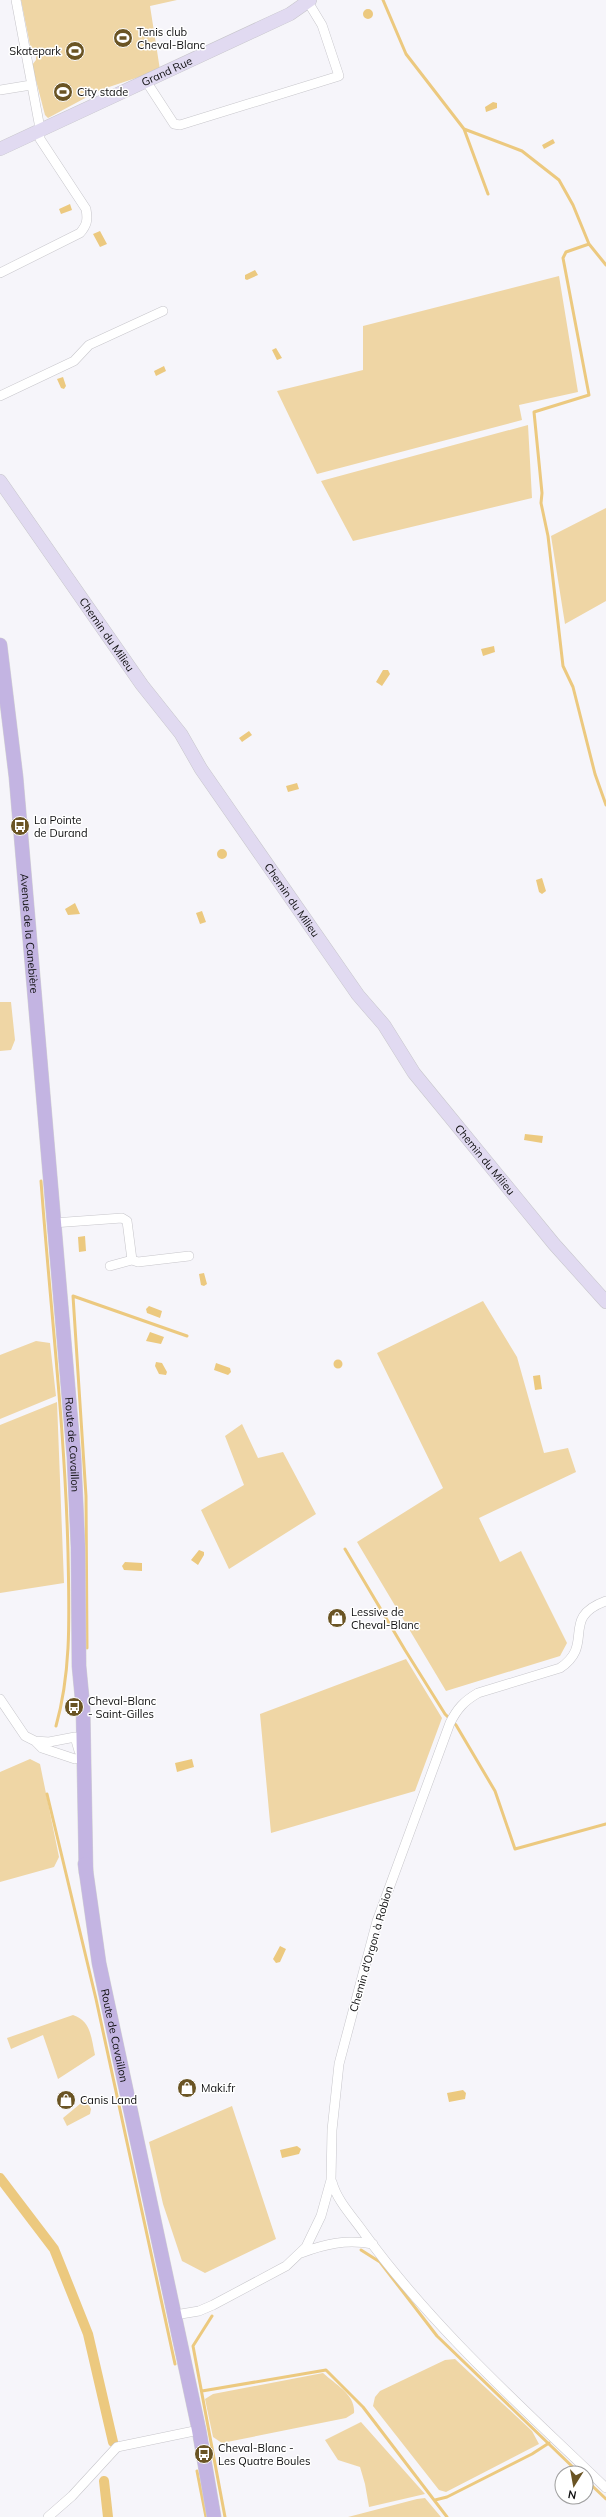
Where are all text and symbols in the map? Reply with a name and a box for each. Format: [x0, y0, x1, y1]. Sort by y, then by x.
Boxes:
place label: Tenis club Cheval-Blanc [137, 25, 206, 52]
sports icon: Tenis club Cheval-Blanc [112, 27, 134, 49]
sports icon: Skatepark [64, 40, 86, 62]
place label: Skatepark [9, 44, 61, 58]
street label: Grand Rue [139, 53, 194, 89]
sports icon: City stade [52, 81, 74, 103]
place label: City stade [77, 85, 128, 99]
street label: Chemin du Milieu [76, 595, 137, 674]
place label: La Pointe de Durand [34, 813, 88, 840]
bus stop icon: La Pointe de Durand [9, 815, 31, 837]
street label: Chemin du Milieu [261, 860, 323, 940]
street label: Avenue de la Canebière [17, 873, 41, 994]
street label: Chemin du Milieu [452, 1122, 518, 1198]
street label: Route de Cavaillon [62, 1397, 83, 1492]
place label: Lessive de Cheval-Blanc [351, 1605, 420, 1632]
shop icon: Lessive de Cheval-Blanc [326, 1607, 348, 1629]
place label: Cheval-Blanc - Saint-Gilles [88, 1694, 157, 1721]
bus stop icon: Cheval-Blanc - Saint-Gilles [63, 1696, 85, 1718]
street label: Chemin d'Orgon à Robion [346, 1884, 396, 2014]
street label: Route de Cavaillon [98, 1987, 131, 2083]
shop icon: Maki.fr [176, 2077, 198, 2099]
place label: Maki.fr [201, 2081, 235, 2095]
shop icon: Canis Land [55, 2089, 77, 2111]
place label: Canis Land [80, 2093, 137, 2107]
place label: Cheval-Blanc - Les Quatre Boules [218, 2441, 310, 2468]
bus stop icon: Cheval-Blanc - Les Quatre Boules [193, 2443, 215, 2465]
north arrow [554, 2465, 594, 2505]
text: N [567, 2487, 578, 2502]

